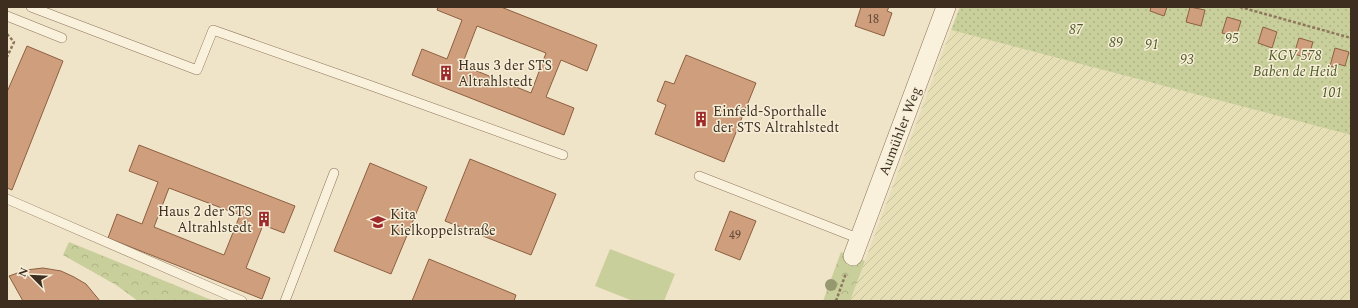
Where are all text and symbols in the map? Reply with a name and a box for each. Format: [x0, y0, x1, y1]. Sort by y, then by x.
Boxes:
house number: 18 [867, 10, 879, 29]
park label: 87 [1069, 19, 1084, 40]
park label: 95 [1225, 28, 1239, 49]
park label: 89 [1109, 32, 1123, 53]
park label: 91 [1145, 34, 1159, 55]
park label: KGV 578 Baben de Heid [1253, 45, 1337, 82]
park label: 93 [1180, 49, 1194, 70]
place label: Haus 3 der STS Altrahlstedt [458, 55, 552, 92]
building icon: Haus 3 der STS Altrahlstedt [437, 64, 455, 82]
park label: 101 [1322, 82, 1343, 103]
street label: Aumühler Weg [873, 83, 927, 179]
place label: Einfeld-Sporthalle der STS Altrahlstedt [713, 101, 839, 138]
building icon: Einfeld-Sporthalle der STS Altrahlstedt [692, 110, 710, 128]
place label: Haus 2 der STS Altrahlstedt [158, 201, 252, 238]
place label: Kita Kielkoppelstraße [390, 204, 496, 241]
building icon: Haus 2 der STS Altrahlstedt [255, 210, 273, 228]
school or university icon: Kita Kielkoppelstraße [369, 213, 387, 231]
house number: 49 [729, 226, 741, 245]
north arrow [12, 256, 52, 296]
text: N [14, 265, 33, 280]

